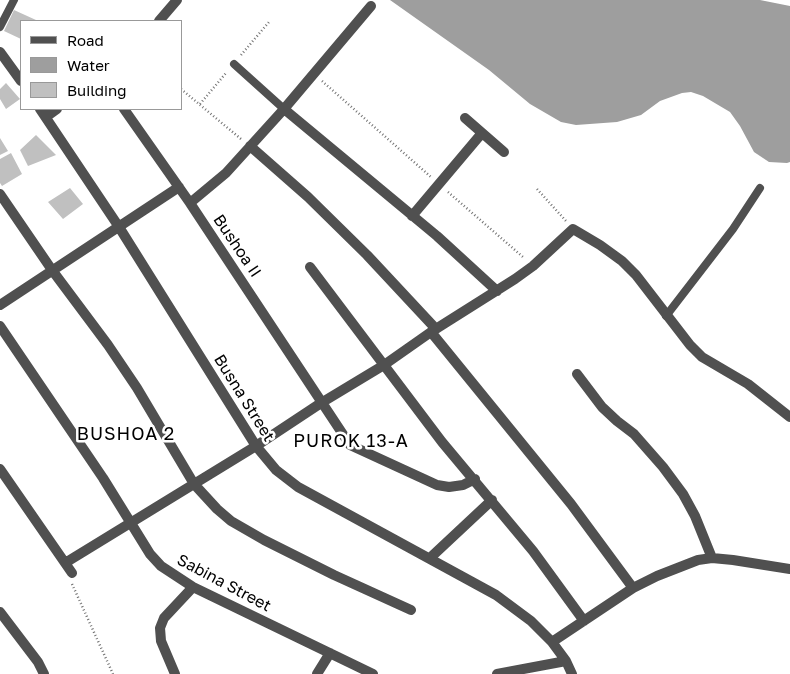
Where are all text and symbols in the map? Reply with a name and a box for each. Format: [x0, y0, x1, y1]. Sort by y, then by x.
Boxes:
legend [20, 20, 182, 110]
text: Road [67, 31, 104, 49]
text: Water [67, 56, 110, 74]
text: Building [67, 81, 127, 99]
street label: Bushoa II [209, 211, 265, 281]
street label: Busna Street [210, 351, 278, 445]
district label: BUSHOA 2 [76, 423, 176, 445]
district label: PUROK 13-A [292, 430, 410, 452]
street label: Sabina Street [174, 550, 274, 616]

